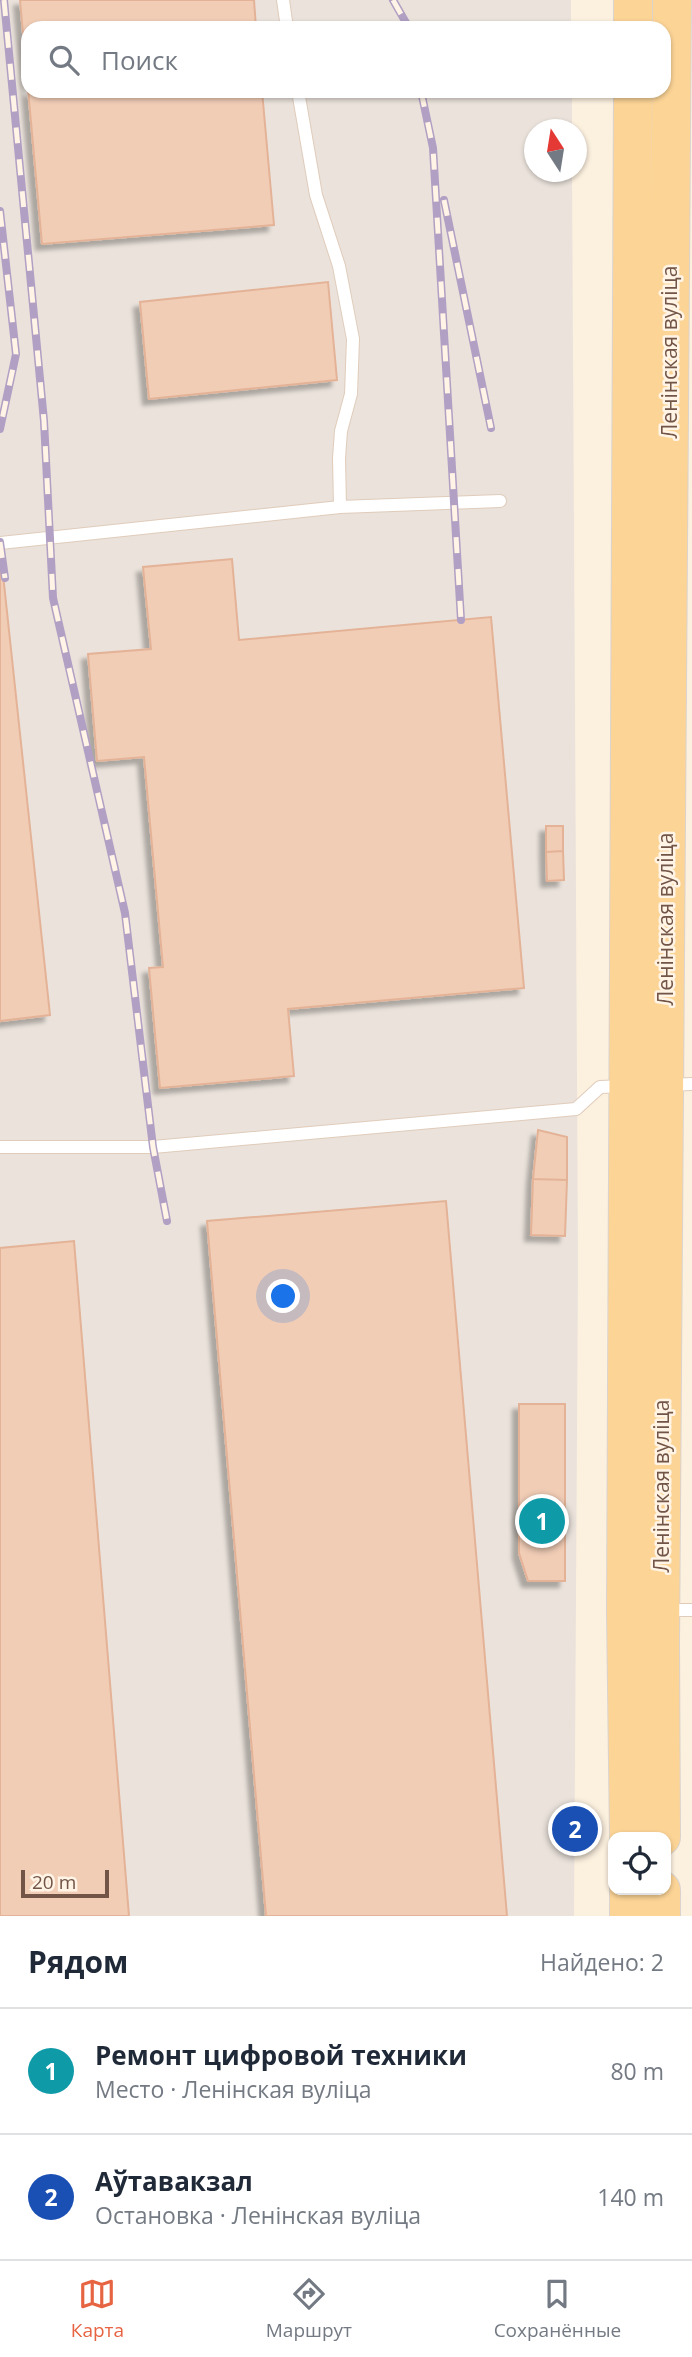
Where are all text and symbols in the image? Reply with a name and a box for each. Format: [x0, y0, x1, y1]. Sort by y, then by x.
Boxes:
search box [21, 21, 671, 98]
icon: search [45, 41, 83, 79]
text: Поиск [101, 42, 178, 78]
north arrow [524, 119, 587, 182]
street label: Ленінская вуліца [655, 266, 683, 438]
street label: Ленінская вуліца [651, 833, 679, 1005]
your location [266, 1279, 300, 1313]
street label: Ленінская вуліца [647, 1400, 675, 1572]
pin: 1 [519, 1495, 565, 1547]
pin: 2 [552, 1803, 598, 1855]
map controls [608, 1832, 671, 1895]
button: locate [608, 1832, 671, 1895]
scale bar [21, 1867, 108, 1899]
text: 20 m [32, 1869, 76, 1895]
text: Рядом [28, 1941, 128, 1982]
text: Найдено: 2 [540, 1946, 664, 1978]
text: Ремонт цифровой техники [95, 2037, 467, 2073]
text: 1 [44, 2055, 58, 2087]
text: 80 m [610, 2055, 664, 2087]
text: Место · Ленінская вуліца [95, 2073, 372, 2105]
text: Аўтавакзал [95, 2163, 253, 2199]
text: 2 [44, 2181, 58, 2213]
text: 140 m [597, 2181, 664, 2213]
text: Остановка · Ленінская вуліца [95, 2199, 421, 2231]
tab: Карта [71, 2275, 124, 2343]
tab: Маршрут [266, 2275, 352, 2343]
tab: Сохранённые [494, 2275, 621, 2343]

